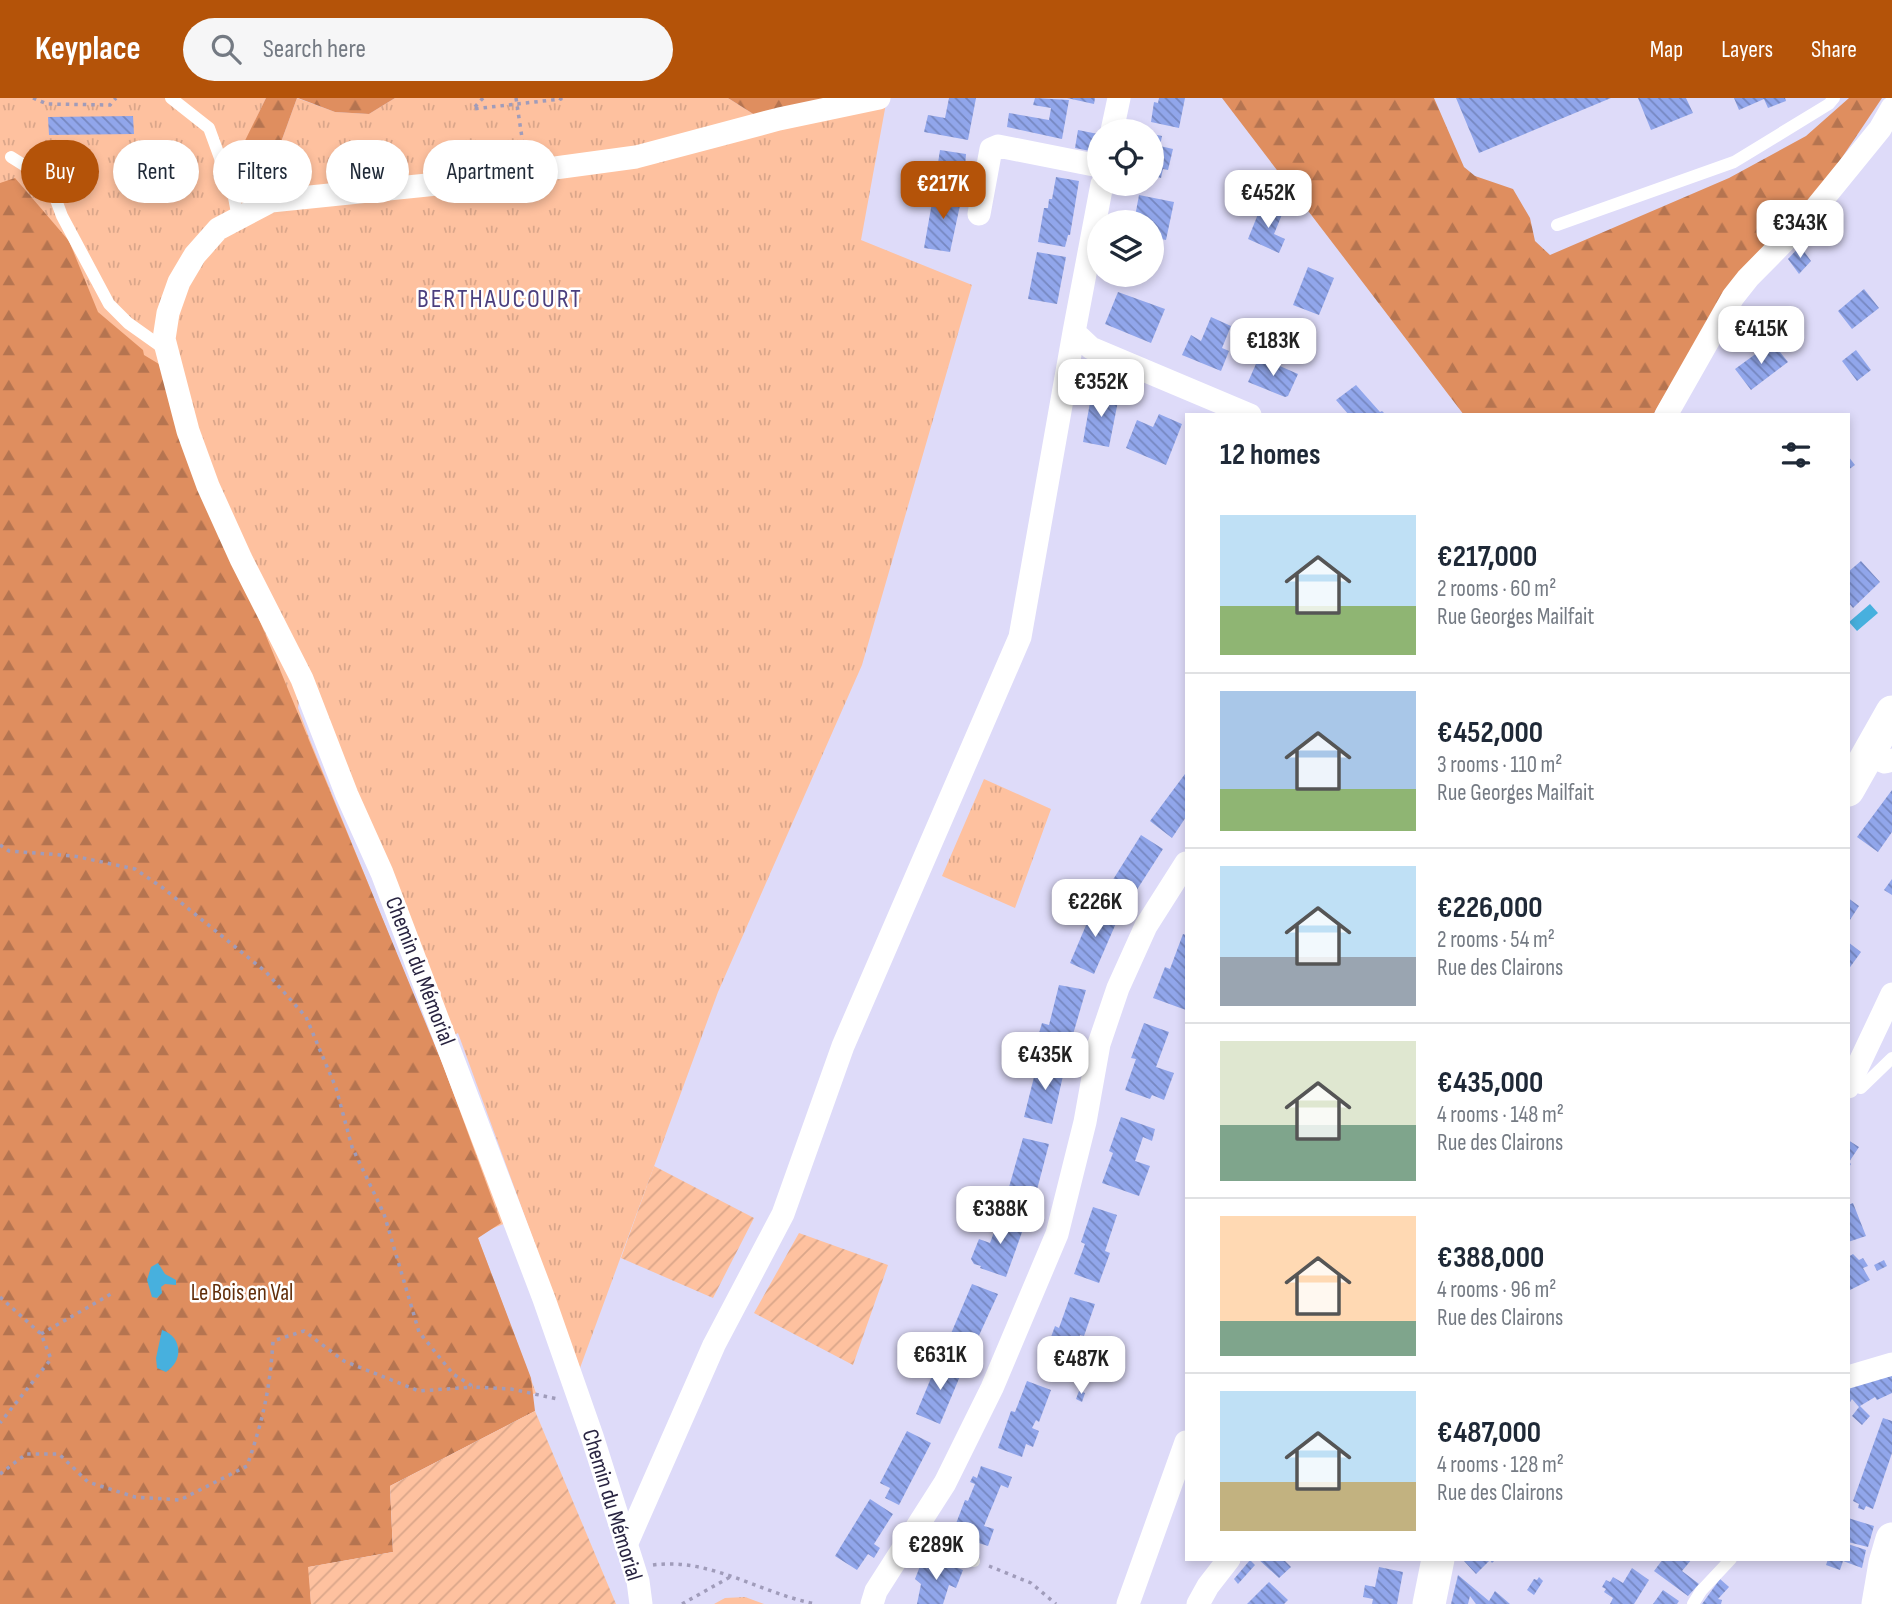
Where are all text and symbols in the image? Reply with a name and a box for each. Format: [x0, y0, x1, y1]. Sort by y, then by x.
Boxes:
search box [183, 18, 673, 81]
text: Keyplace [35, 29, 141, 69]
icon: search [207, 30, 245, 68]
text: Search here [263, 34, 366, 65]
text: Map [1650, 35, 1683, 64]
text: Layers [1721, 35, 1773, 64]
text: Share [1811, 35, 1857, 64]
map controls [1087, 119, 1164, 287]
button: locate [1087, 119, 1164, 196]
chip: Buy [21, 140, 99, 203]
chip: Rent [113, 140, 199, 203]
chip: Filters [213, 140, 312, 203]
chip: New [326, 140, 409, 203]
chip: Apartment [423, 140, 558, 203]
pin: €217K [894, 162, 992, 221]
text: €217K [917, 170, 969, 198]
pin: €452K [1219, 170, 1317, 230]
text: €452K [1241, 179, 1295, 207]
pin: €343K [1751, 200, 1849, 260]
text: €343K [1773, 209, 1827, 237]
button: layers [1087, 210, 1164, 287]
district label: BERTHAUCOURT [417, 284, 583, 315]
pin: €415K [1712, 306, 1810, 366]
text: €415K [1734, 315, 1788, 343]
pin: €183K [1224, 318, 1322, 378]
text: €183K [1246, 327, 1300, 355]
pin: €352K [1052, 360, 1150, 419]
text: €352K [1074, 368, 1128, 396]
icon: filters [1777, 436, 1815, 474]
text: 12 homes [1220, 437, 1321, 473]
text: €217,000 [1437, 539, 1537, 575]
icon: home [1276, 543, 1360, 627]
text: 2 rooms · 60 m² [1437, 575, 1556, 603]
text: Rue Georges Mailfait [1437, 603, 1594, 631]
text: €452,000 [1437, 715, 1543, 751]
icon: home [1276, 719, 1360, 803]
text: 3 rooms · 110 m² [1437, 751, 1562, 779]
text: Rue Georges Mailfait [1437, 779, 1594, 807]
pin: €226K [1046, 880, 1144, 939]
text: €226K [1068, 888, 1122, 916]
text: €226,000 [1437, 890, 1542, 926]
street label: Chemin du Mémorial [379, 893, 461, 1049]
icon: home [1276, 894, 1360, 978]
text: 2 rooms · 54 m² [1437, 926, 1555, 954]
text: Rue des Clairons [1437, 954, 1563, 982]
pin: €435K [996, 1032, 1094, 1092]
text: €435K [1018, 1041, 1072, 1069]
text: €435,000 [1437, 1065, 1543, 1101]
icon: home [1276, 1069, 1360, 1153]
text: 4 rooms · 148 m² [1437, 1101, 1564, 1129]
text: Rue des Clairons [1437, 1129, 1563, 1157]
pin: €388K [951, 1186, 1049, 1246]
text: €388K [972, 1195, 1028, 1223]
text: €388,000 [1437, 1240, 1544, 1276]
icon: home [1276, 1244, 1360, 1328]
text: 4 rooms · 96 m² [1437, 1276, 1556, 1304]
park label: Le Bois en Val [191, 1279, 293, 1307]
text: Rue des Clairons [1437, 1304, 1563, 1332]
pin: €631K [891, 1332, 989, 1392]
pin: €487K [1032, 1336, 1130, 1396]
text: €631K [913, 1341, 967, 1369]
text: €487K [1053, 1345, 1109, 1373]
text: €487,000 [1437, 1415, 1541, 1451]
icon: home [1276, 1419, 1360, 1503]
street label: Chemin du Mémorial [576, 1426, 648, 1584]
text: 4 rooms · 128 m² [1437, 1451, 1564, 1479]
text: Rue des Clairons [1437, 1479, 1563, 1507]
pin: €289K [887, 1522, 985, 1582]
text: €289K [908, 1531, 964, 1559]

